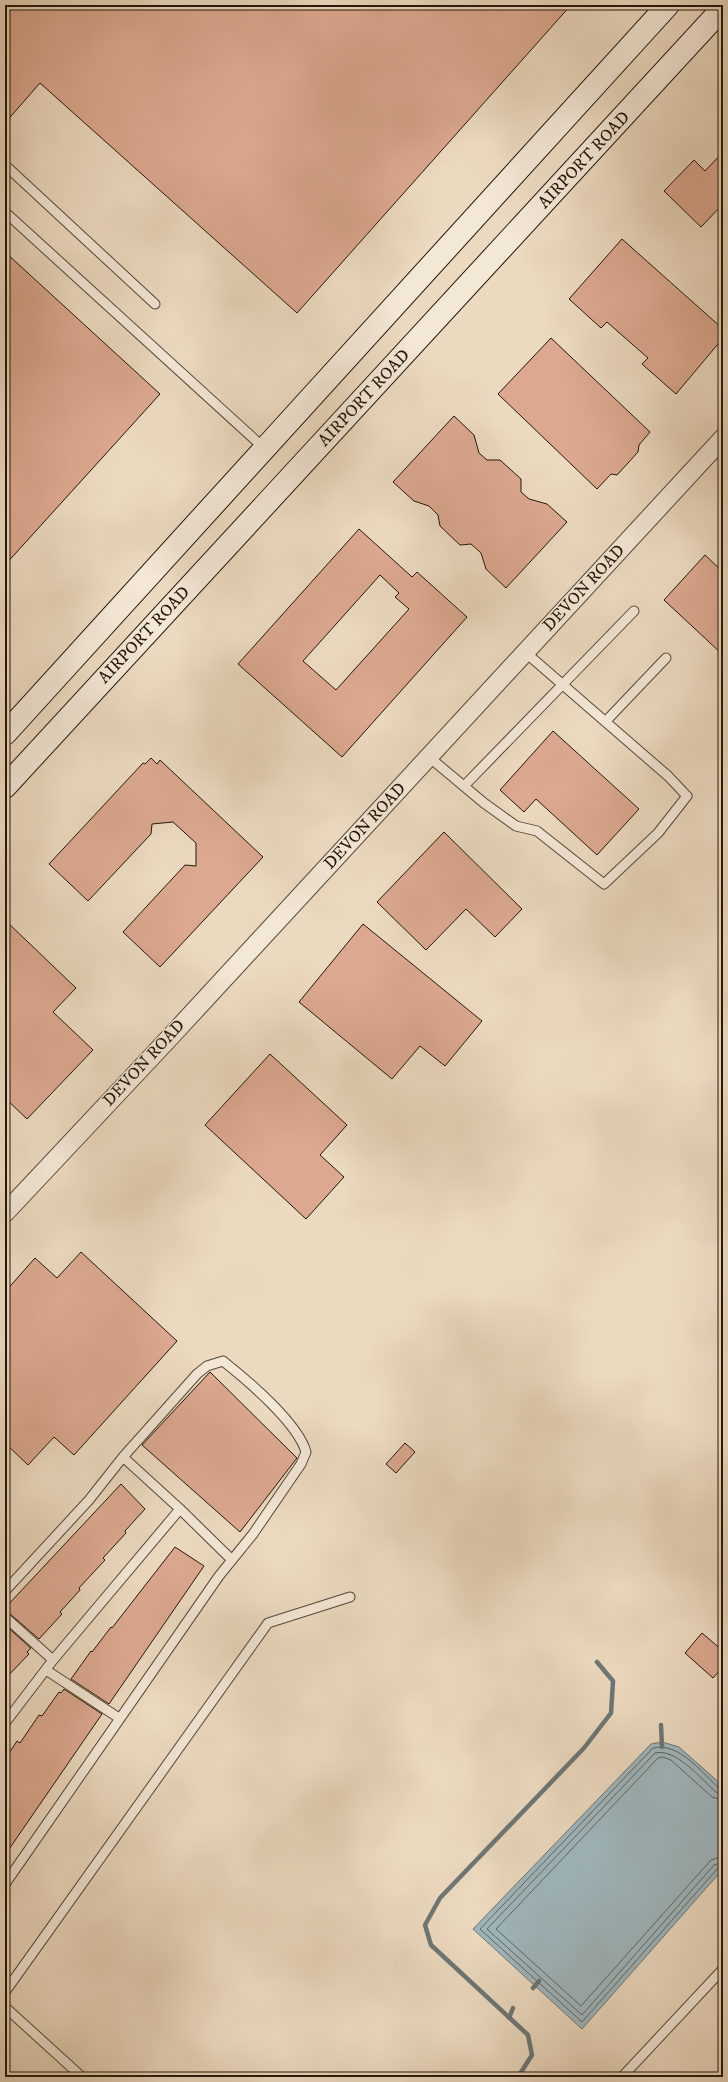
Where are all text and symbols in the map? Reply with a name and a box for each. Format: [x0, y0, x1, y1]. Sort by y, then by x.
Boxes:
street label: AIRPORT ROAD [533, 107, 635, 213]
street label: AIRPORT ROAD [313, 345, 415, 451]
street label: DEVON ROAD [538, 540, 630, 636]
street label: AIRPORT ROAD [93, 582, 195, 688]
street label: DEVON ROAD [319, 778, 411, 874]
street label: DEVON ROAD [98, 1015, 190, 1111]

